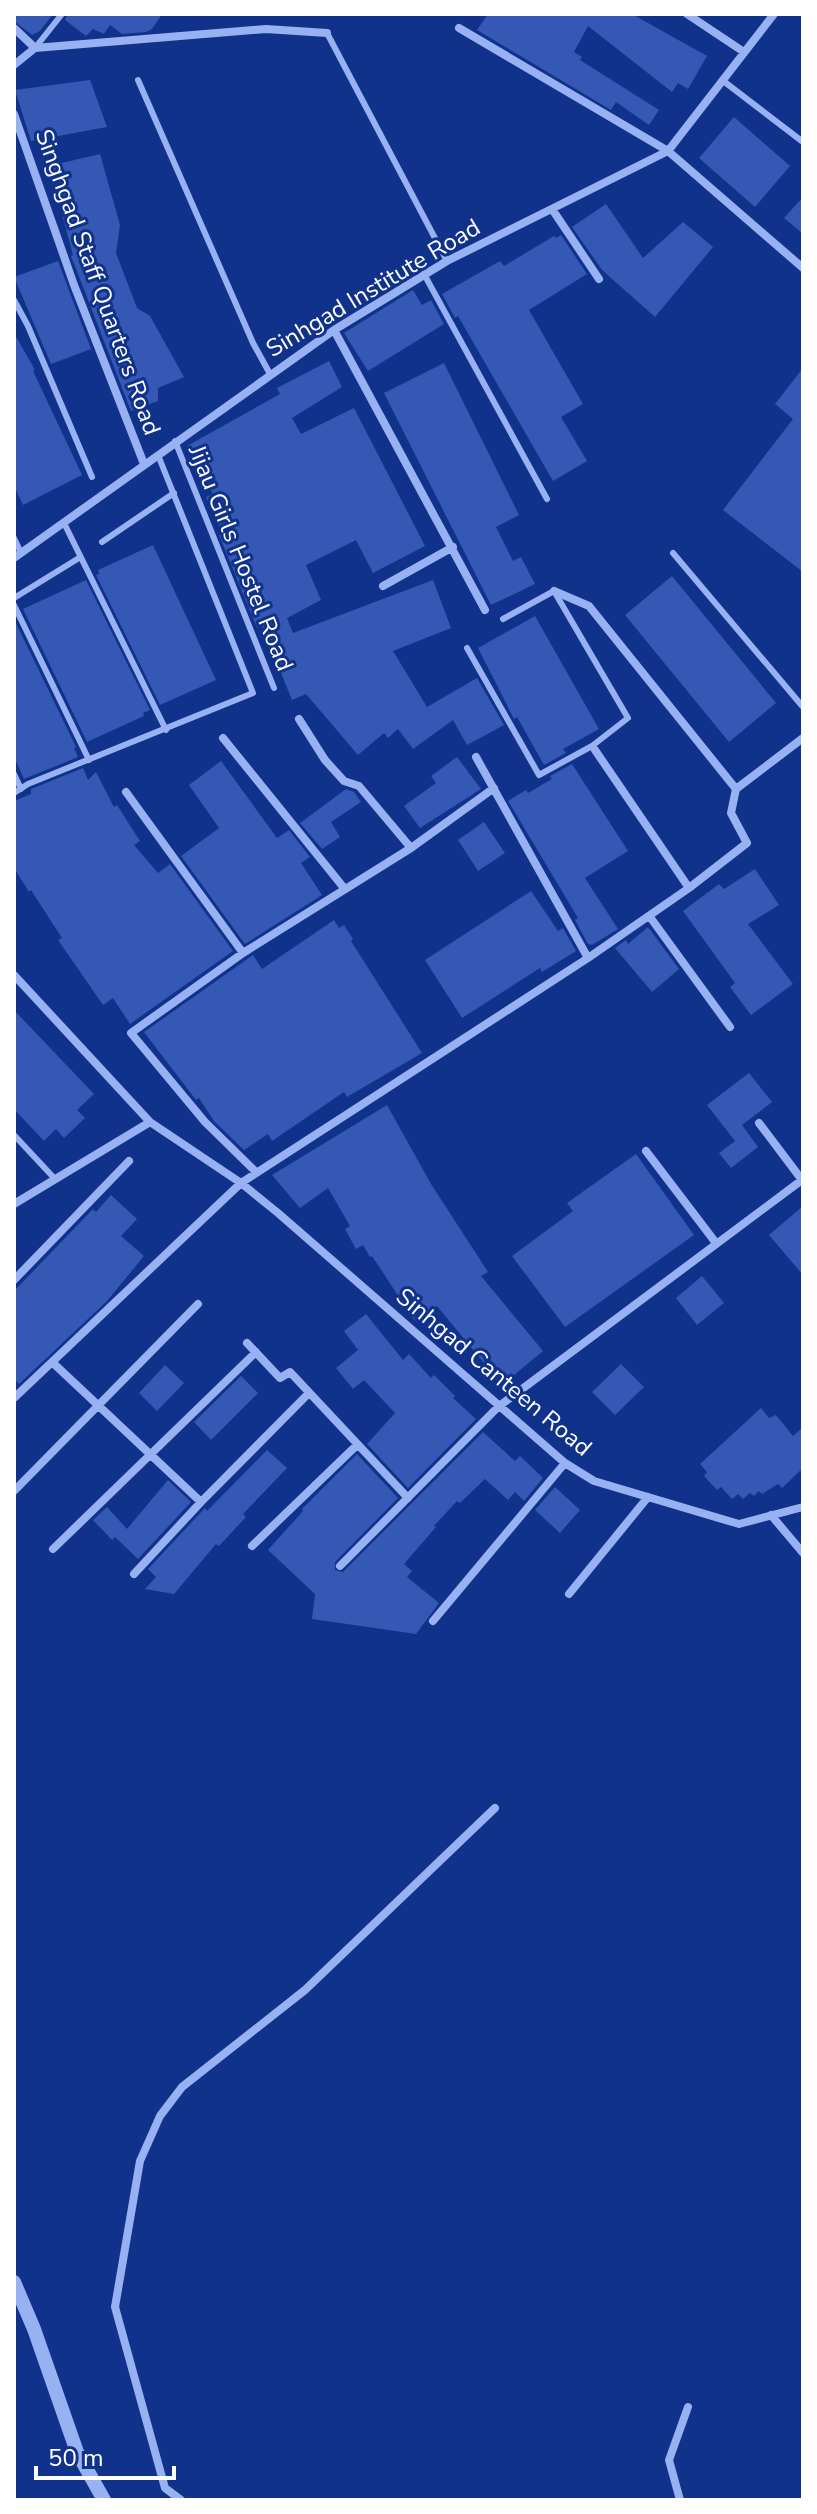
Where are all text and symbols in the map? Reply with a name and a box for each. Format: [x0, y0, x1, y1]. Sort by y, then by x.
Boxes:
street label: Singhgad Staff Quarters Road [28, 125, 168, 439]
street label: Sinhgad Institute Road [260, 211, 486, 365]
street label: Jijau Girls Hostel Road [181, 439, 301, 676]
street label: Sinhgad Canteen Road [389, 1281, 599, 1463]
scale bar [36, 2430, 174, 2480]
text: 50 m [48, 2442, 104, 2474]

